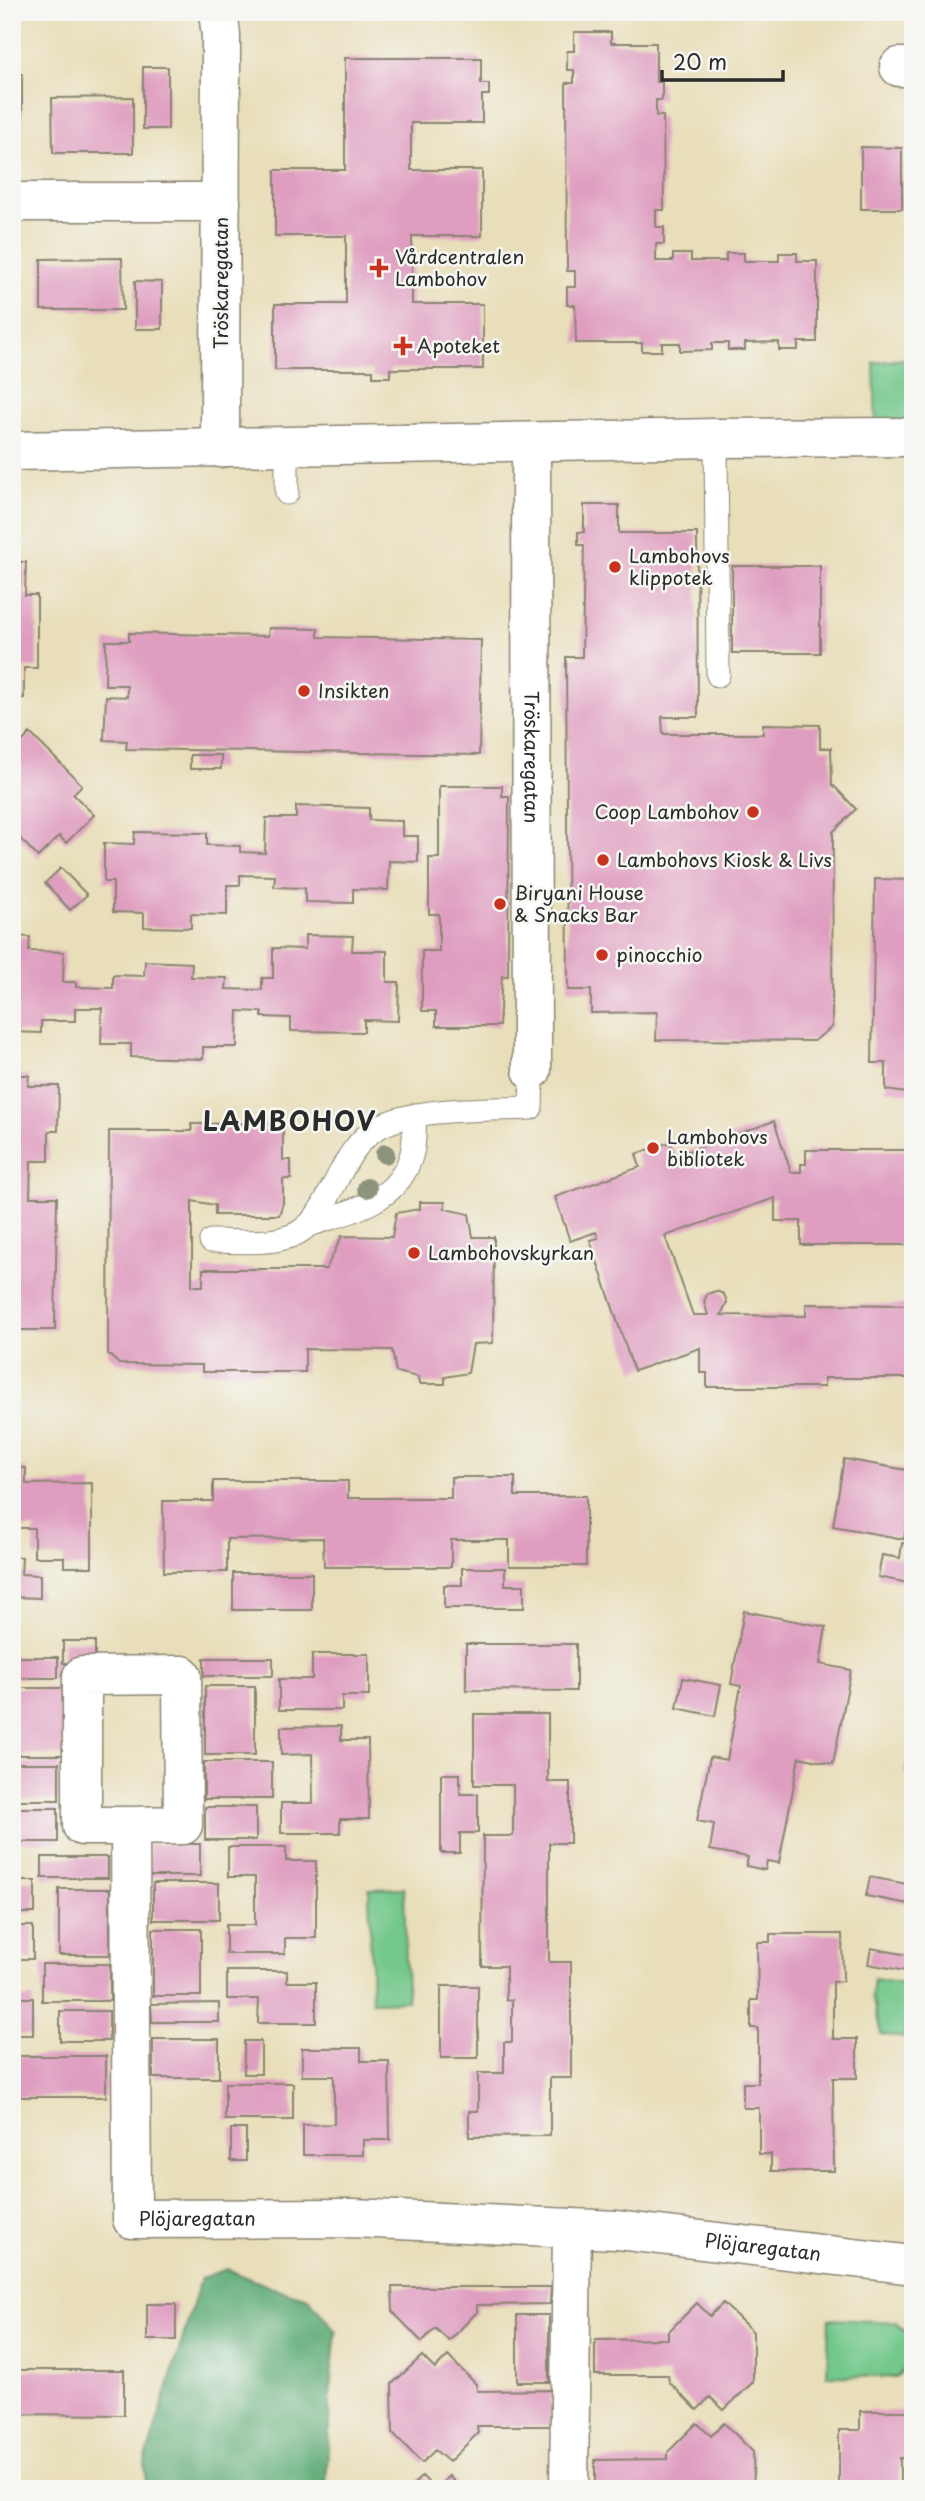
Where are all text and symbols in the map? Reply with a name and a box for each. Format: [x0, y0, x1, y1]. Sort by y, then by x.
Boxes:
scale bar [662, 38, 783, 82]
text: 20 m [673, 45, 727, 77]
street label: Tröskaregatan [206, 217, 234, 349]
place label: Vårdcentralen Lambohov [395, 242, 524, 292]
marker: Vårdcentralen Lambohov [369, 258, 389, 278]
place label: Apoteket [417, 331, 500, 359]
marker: Apoteket [395, 338, 411, 354]
place label: Lambohovs klippotek [629, 541, 730, 591]
marker: Lambohovs klippotek [607, 559, 623, 575]
place label: Insikten [318, 676, 389, 704]
marker: Insikten [296, 683, 312, 699]
street label: Tröskaregatan [518, 691, 547, 823]
place label: Coop Lambohov [594, 797, 739, 825]
marker: Coop Lambohov [745, 804, 761, 820]
place label: Lambohovs Kiosk & Livs [617, 845, 832, 873]
marker: Lambohovs Kiosk & Livs [595, 852, 611, 868]
place label: Biryani House & Snacks Bar [514, 878, 644, 928]
marker: Biryani House & Snacks Bar [492, 896, 508, 912]
place label: pinocchio [616, 940, 703, 968]
marker: pinocchio [594, 947, 610, 963]
district label: LAMBOHOV [203, 1101, 377, 1140]
place label: Lambohovs bibliotek [667, 1122, 768, 1172]
marker: Lambohovs bibliotek [645, 1140, 661, 1156]
place label: Lambohovskyrkan [428, 1238, 594, 1266]
marker: Lambohovskyrkan [406, 1245, 422, 1261]
street label: Plöjaregatan [138, 2203, 256, 2232]
street label: Plöjaregatan [703, 2225, 823, 2267]

